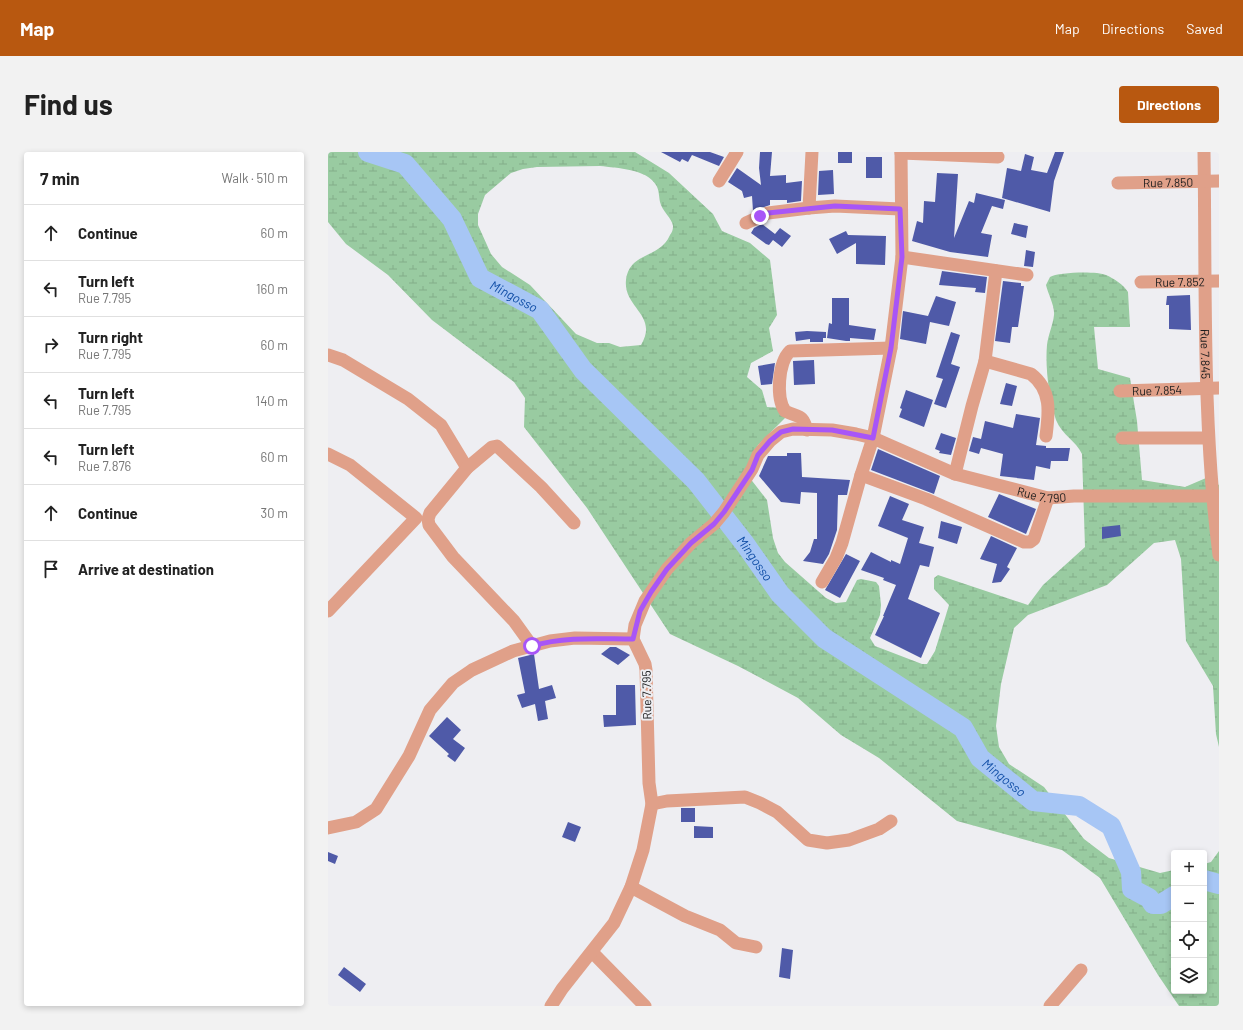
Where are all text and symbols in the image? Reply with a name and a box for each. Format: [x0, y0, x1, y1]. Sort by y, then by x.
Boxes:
text: Map [20, 17, 54, 40]
text: Map [1055, 20, 1080, 37]
text: Directions [1102, 20, 1164, 37]
text: Saved [1186, 20, 1223, 37]
button: Directions [1119, 86, 1219, 123]
text: Find us [24, 87, 113, 121]
text: 7 min [40, 168, 80, 188]
text: Walk · 510 m [222, 170, 288, 186]
street label: Rue 7.850 [1143, 175, 1193, 190]
route end [751, 207, 769, 225]
icon: ahead [40, 222, 62, 244]
text: Continue [78, 224, 138, 242]
text: 60 m [261, 225, 288, 241]
text: Turn left [78, 272, 134, 290]
street label: Rue 7.852 [1155, 274, 1205, 289]
water label: Mingosso [487, 277, 541, 315]
icon: left [40, 278, 62, 300]
text: 160 m [256, 281, 288, 297]
text: Rue 7.795 [78, 290, 131, 306]
text: Turn right [78, 328, 143, 346]
street label: Rue 7.845 [1198, 329, 1213, 379]
icon: right [40, 334, 62, 356]
text: 60 m [261, 337, 288, 353]
text: Rue 7.795 [78, 346, 131, 362]
street label: Rue 7.854 [1132, 382, 1182, 398]
text: Turn left [78, 384, 134, 402]
icon: left [40, 390, 62, 412]
text: 140 m [256, 393, 288, 409]
text: Rue 7.795 [78, 402, 131, 418]
text: Turn left [78, 440, 134, 458]
icon: left [40, 446, 62, 468]
text: 60 m [261, 449, 288, 465]
text: Rue 7.876 [78, 458, 131, 474]
street label: Rue 7.790 [1016, 483, 1067, 505]
icon: ahead [40, 502, 62, 524]
text: Continue [78, 504, 138, 522]
text: 30 m [261, 505, 288, 521]
water label: Mingosso [734, 532, 776, 584]
icon: arrive [40, 558, 62, 580]
text: Arrive at destination [78, 560, 214, 578]
route start [523, 637, 541, 655]
street label: Rue 7.795 [639, 670, 653, 720]
water label: Mingosso [979, 755, 1029, 800]
map controls [1171, 850, 1207, 994]
button: + [1171, 850, 1207, 886]
button: − [1171, 886, 1207, 922]
button: locate [1171, 922, 1207, 958]
button: layers [1171, 958, 1207, 994]

